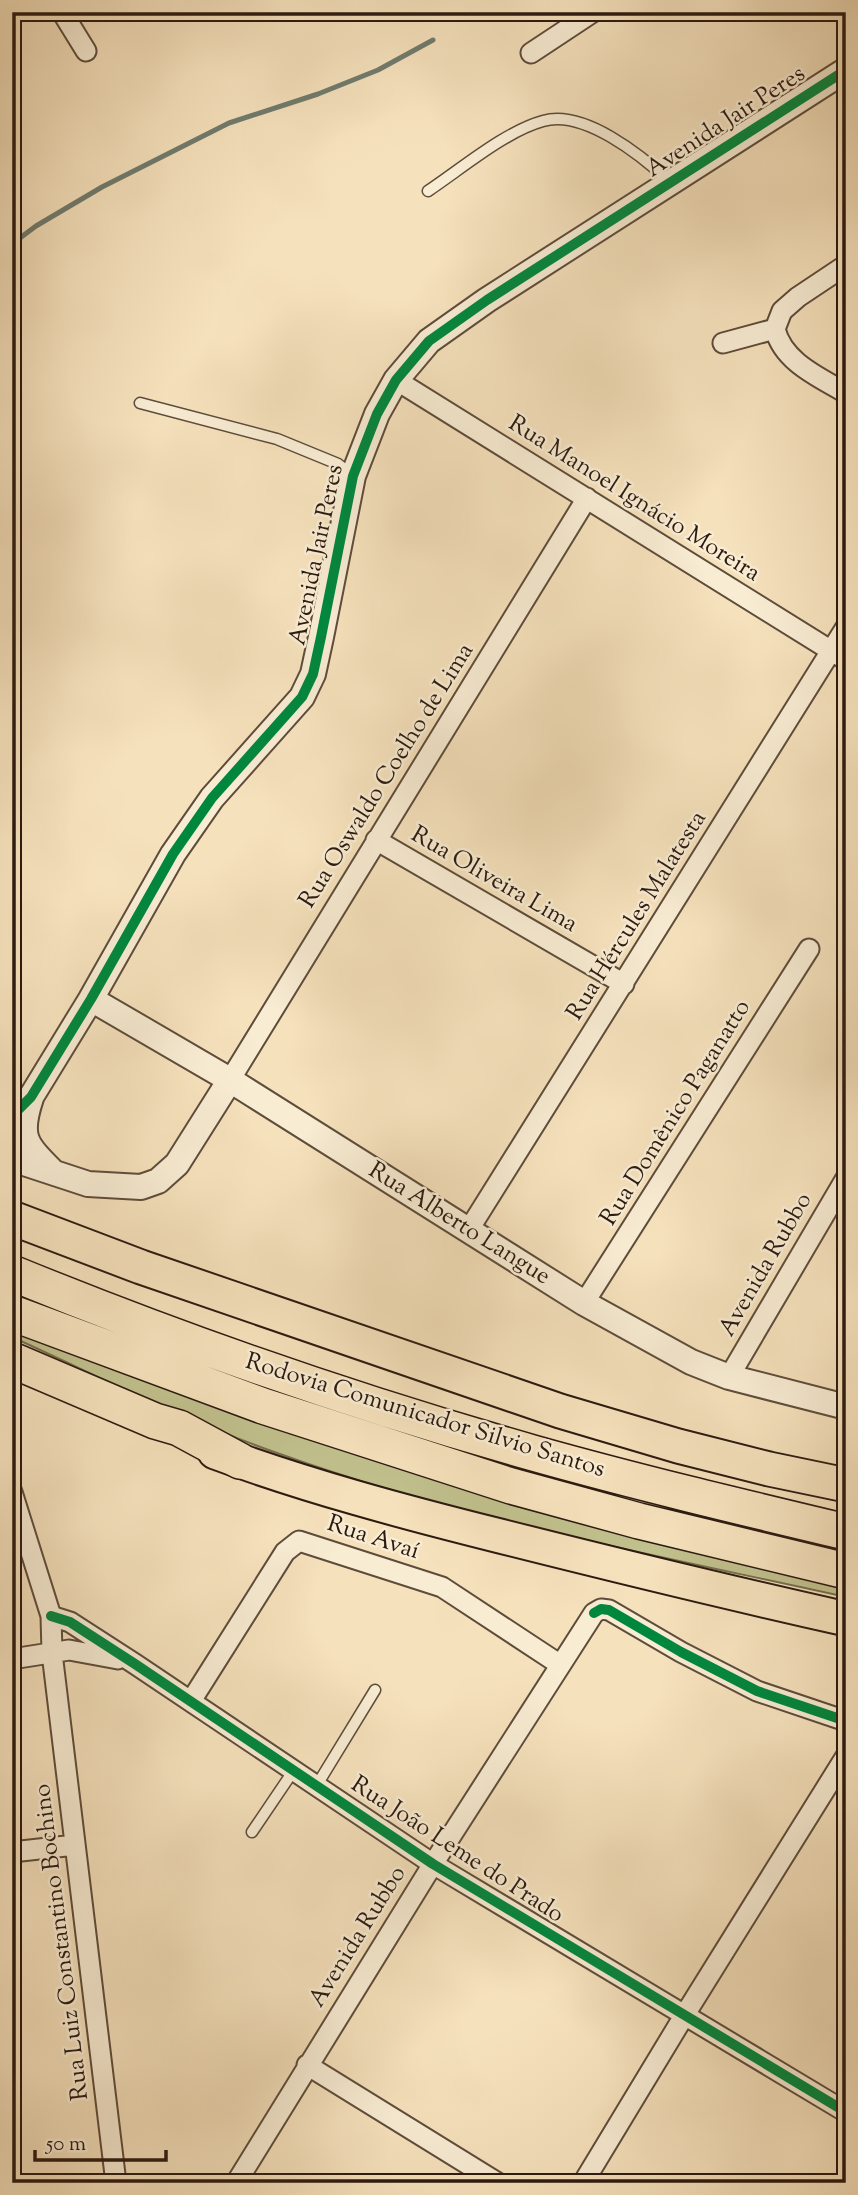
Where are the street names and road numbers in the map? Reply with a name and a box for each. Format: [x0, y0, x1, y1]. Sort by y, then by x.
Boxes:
street label: Avenida Jair Peres [640, 58, 812, 186]
street label: Rua Manoel Ignácio Moreira [501, 407, 767, 591]
street label: Avenida Jair Peres [281, 461, 353, 649]
street label: Rua Oswaldo Coelho de Lima [291, 637, 483, 915]
street label: Rua Hércules Malatesta [559, 805, 715, 1027]
street label: Rua Oliveira Lima [404, 818, 584, 942]
street label: Rua Domênico Paganatto [593, 993, 759, 1233]
street label: Rua Alberto Langue [361, 1154, 557, 1294]
street label: Avenida Rubbo [711, 1187, 821, 1343]
street label: Rodovia Comunicador Silvio Santos [241, 1345, 609, 1487]
street label: Rua Avaí [322, 1507, 424, 1569]
street label: Rua João Leme do Prado [344, 1768, 570, 1932]
street label: Rua Luiz Constantino Bochino [26, 1782, 98, 2102]
street label: Avenida Rubbo [301, 1860, 415, 2014]

